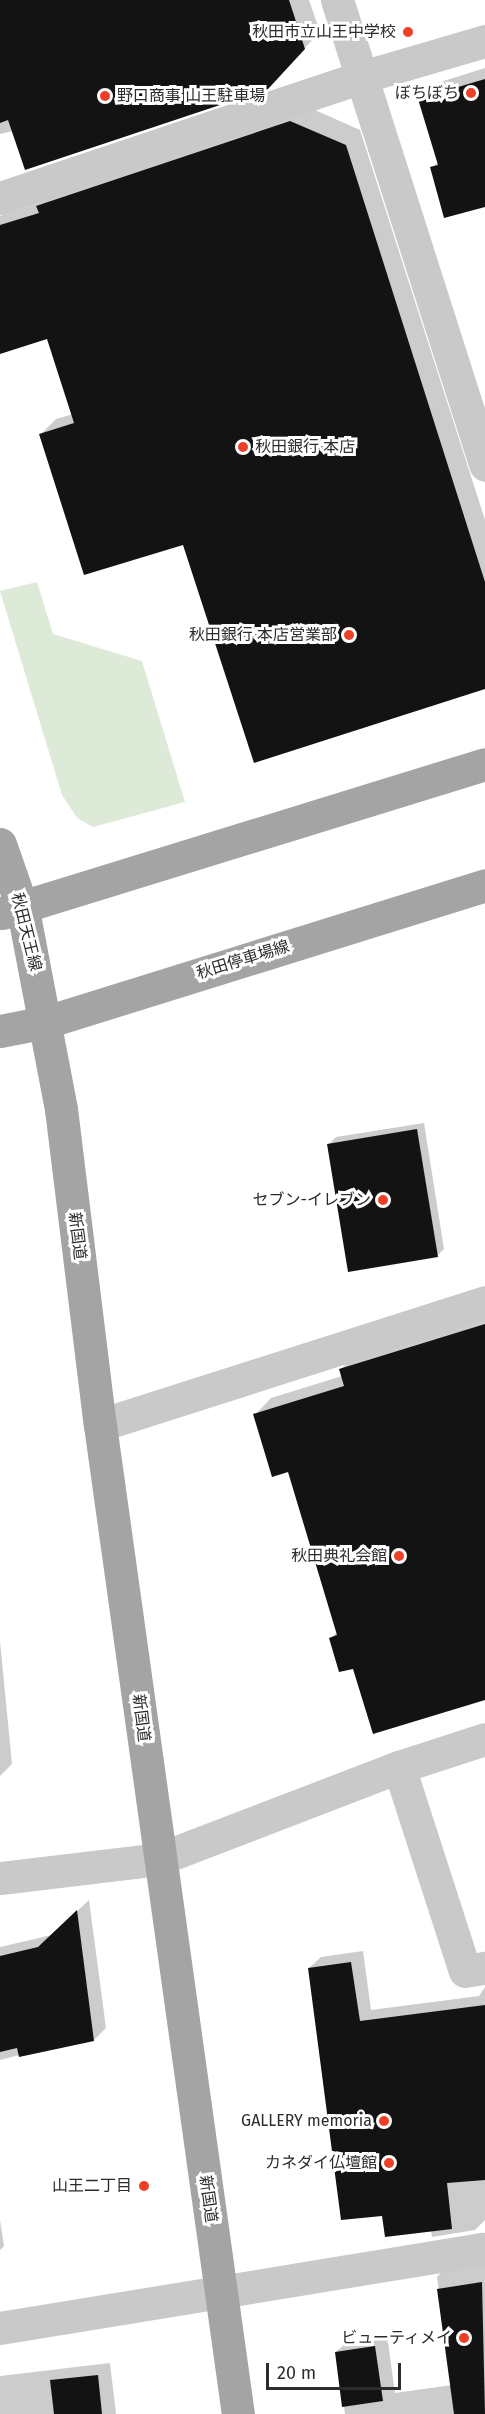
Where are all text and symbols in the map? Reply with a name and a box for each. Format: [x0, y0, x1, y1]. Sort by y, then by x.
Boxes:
place label: 秋田市立山王中学校 [252, 22, 396, 42]
marker: 秋田市立山王中学校 [401, 25, 415, 39]
place label: ぼちぼち [395, 83, 459, 103]
place label: 野口商事 山王駐車場 [117, 86, 265, 106]
marker: ぼちぼち [464, 86, 478, 100]
marker: 野口商事 山王駐車場 [98, 89, 112, 103]
place label: 秋田銀行 本店 [255, 437, 355, 457]
marker: 秋田銀行 本店 [236, 440, 250, 454]
place label: 秋田銀行 本店営業部 [189, 625, 337, 645]
marker: 秋田銀行 本店営業部 [342, 628, 356, 642]
street label: 秋田天王線 [7, 891, 45, 973]
street label: 秋田停車場線 [194, 937, 292, 983]
place label: セブン-イレブン [253, 1190, 371, 1210]
marker: セブン-イレブン [376, 1193, 390, 1207]
street label: 新国道 [65, 1211, 89, 1261]
place label: 秋田典礼会館 [291, 1546, 387, 1566]
marker: 秋田典礼会館 [392, 1549, 406, 1563]
street label: 新国道 [129, 1693, 153, 1743]
place label: GALLERY memoria [241, 2111, 372, 2131]
marker: GALLERY memoria [377, 2114, 391, 2128]
place label: カネダイ仏壇館 [265, 2153, 377, 2173]
marker: カネダイ仏壇館 [382, 2156, 396, 2170]
street label: 新国道 [195, 2174, 221, 2224]
place label: 山王二丁目 [52, 2176, 132, 2196]
marker: 山王二丁目 [137, 2179, 151, 2193]
place label: ビューティメイ [340, 2328, 452, 2348]
marker: ビューティメイ [457, 2331, 471, 2345]
scale bar [269, 2351, 404, 2389]
text: 20 m [277, 2362, 316, 2384]

